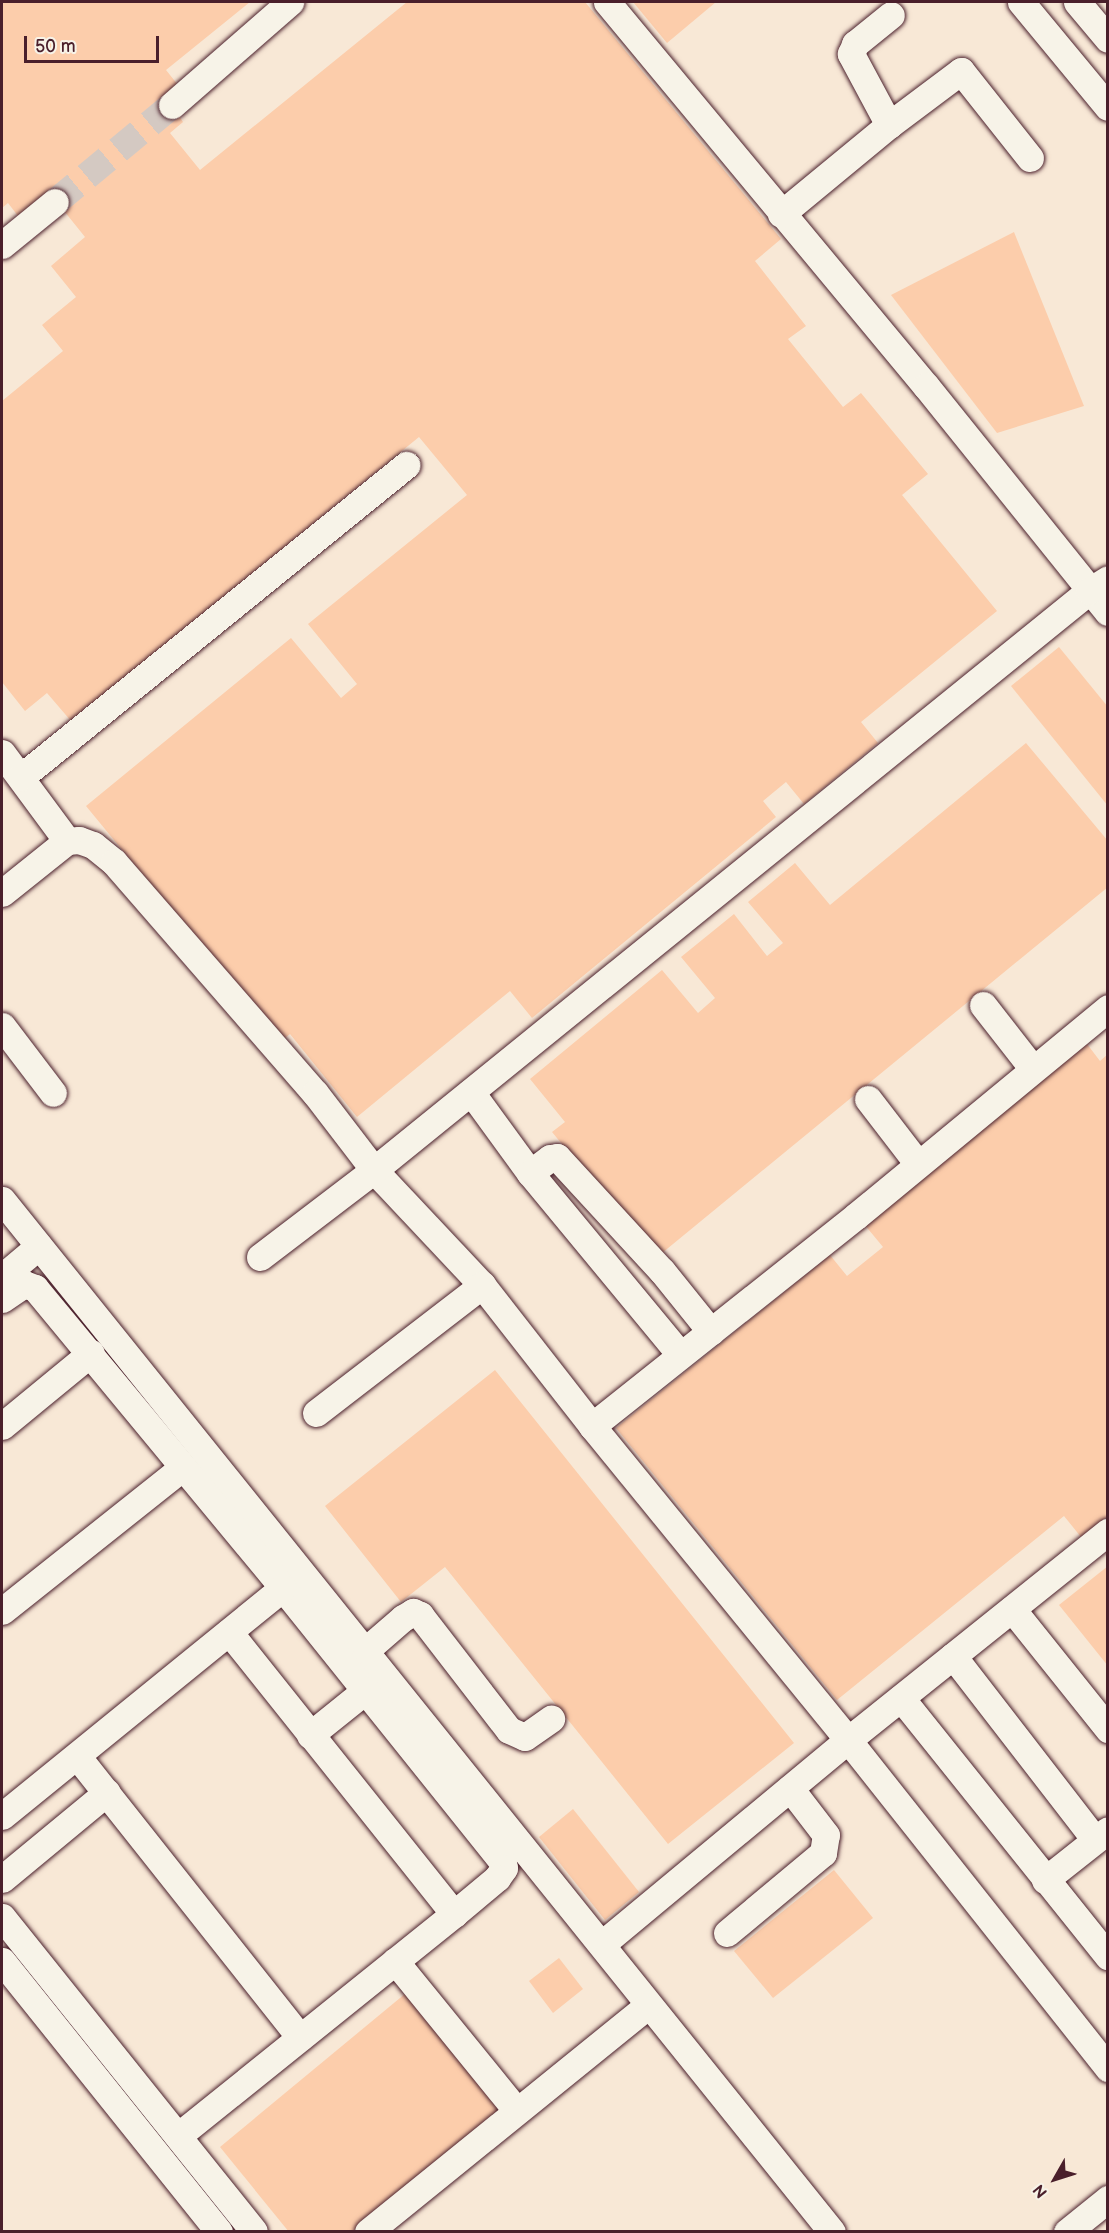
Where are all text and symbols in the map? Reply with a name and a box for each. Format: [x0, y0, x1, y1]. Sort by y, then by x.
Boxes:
scale bar [27, 24, 162, 62]
text: 50 m [35, 36, 76, 57]
north arrow [1025, 2149, 1085, 2209]
text: N [1029, 2180, 1052, 2201]

